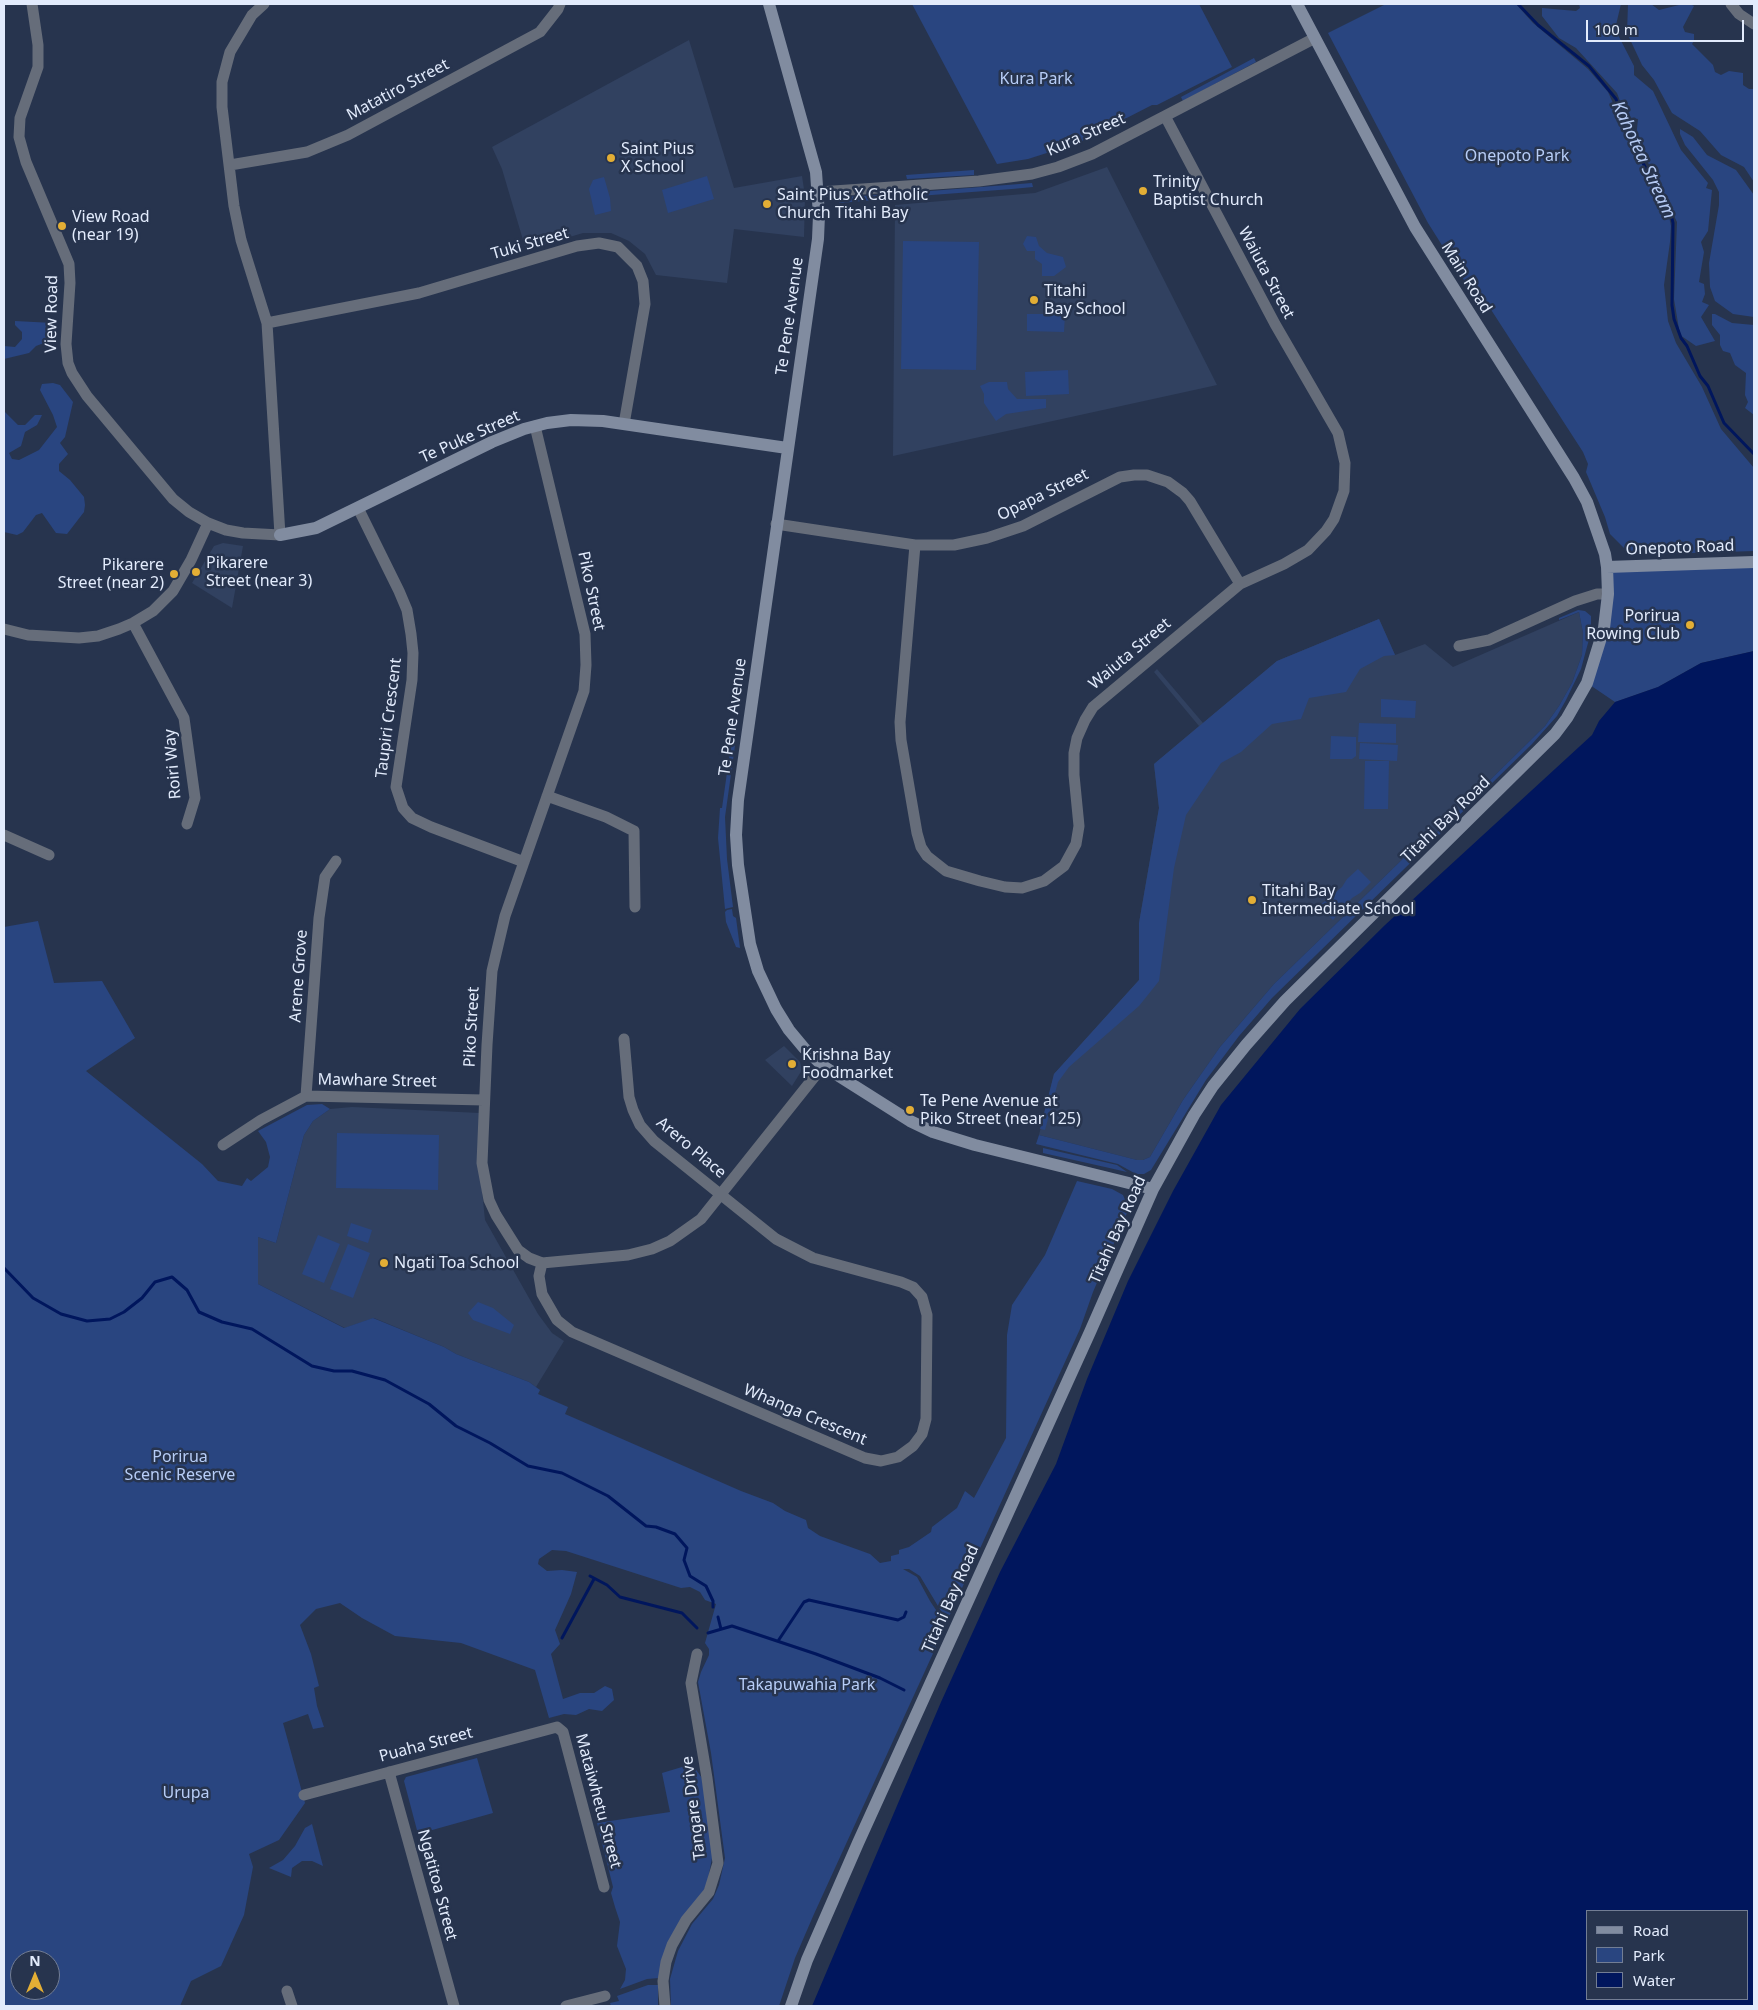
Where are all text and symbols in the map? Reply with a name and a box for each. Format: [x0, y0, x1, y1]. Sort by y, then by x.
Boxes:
scale bar [1588, 10, 1746, 42]
text: 100 m [1594, 19, 1638, 39]
street label: Matatiro Street [344, 55, 452, 125]
park label: Kura Park [999, 69, 1073, 89]
water label: Kahotea Stream [1606, 98, 1680, 222]
street label: Kura Street [1044, 109, 1128, 161]
place label: Saint Pius X School [621, 139, 694, 177]
park label: Onepoto Park [1465, 146, 1569, 166]
marker: Saint Pius X School [605, 152, 617, 164]
place label: Trinity Baptist Church [1153, 172, 1263, 210]
place label: Saint Pius X Catholic Church Titahi Bay [777, 185, 928, 223]
marker: Trinity Baptist Church [1137, 185, 1149, 197]
marker: Saint Pius X Catholic Church Titahi Bay [761, 198, 773, 210]
place label: View Road (near 19) [72, 207, 150, 245]
marker: View Road (near 19) [56, 220, 68, 232]
street label: Tuki Street [489, 224, 571, 264]
street label: Waiuta Street [1234, 224, 1298, 322]
street label: Main Road [1437, 239, 1495, 317]
street label: Te Pene Avenue [772, 256, 808, 376]
street label: View Road [42, 275, 62, 353]
place label: Titahi Bay School [1044, 281, 1126, 319]
marker: Titahi Bay School [1028, 294, 1040, 306]
street label: Te Puke Street [417, 406, 523, 468]
street label: Opapa Street [994, 465, 1092, 525]
street label: Onepoto Road [1625, 537, 1735, 559]
street label: Piko Street [573, 549, 609, 633]
place label: Pikarere Street (near 3) [206, 553, 312, 591]
place label: Pikarere Street (near 2) [58, 555, 164, 593]
marker: Pikarere Street (near 3) [190, 566, 202, 578]
marker: Pikarere Street (near 2) [168, 568, 180, 580]
place label: Porirua Rowing Club [1586, 606, 1680, 644]
street label: Waiuta Street [1085, 614, 1175, 694]
marker: Porirua Rowing Club [1684, 619, 1696, 631]
street label: Taupiri Crescent [372, 657, 406, 779]
street label: Te Pene Avenue [715, 657, 751, 777]
street label: Roiri Way [160, 728, 186, 800]
street label: Titahi Bay Road [1398, 773, 1494, 867]
place label: Titahi Bay Intermediate School [1262, 881, 1414, 919]
marker: Titahi Bay Intermediate School [1246, 894, 1258, 906]
street label: Arene Grove [286, 929, 312, 1023]
street label: Piko Street [460, 986, 484, 1068]
place label: Krishna Bay Foodmarket [802, 1045, 893, 1083]
marker: Krishna Bay Foodmarket [786, 1058, 798, 1070]
street label: Mawhare Street [317, 1070, 437, 1092]
place label: Te Pene Avenue at Piko Street (near 125) [920, 1091, 1081, 1129]
marker: Te Pene Avenue at Piko Street (near 125) [904, 1104, 916, 1116]
street label: Arero Place [652, 1113, 730, 1183]
street label: Titahi Bay Road [1086, 1173, 1150, 1287]
place label: Ngati Toa School [394, 1253, 519, 1273]
marker: Ngati Toa School [378, 1257, 390, 1269]
street label: Whanga Crescent [740, 1380, 870, 1450]
park label: Porirua Scenic Reserve [125, 1447, 235, 1485]
street label: Titahi Bay Road [919, 1542, 983, 1656]
park label: Takapuwahia Park [739, 1675, 875, 1695]
street label: Puaha Street [377, 1723, 475, 1767]
street label: Mataiwhetu Street [571, 1732, 625, 1870]
street label: Tangare Drive [678, 1755, 710, 1861]
park label: Urupa [162, 1783, 210, 1803]
street label: Ngatitoa Street [413, 1827, 461, 1943]
legend [1586, 1910, 1748, 2000]
text: Road [1633, 1920, 1669, 1940]
text: Park [1633, 1945, 1665, 1965]
north arrow [10, 1950, 60, 2000]
text: N [29, 1951, 41, 1970]
text: Water [1633, 1970, 1675, 1990]

